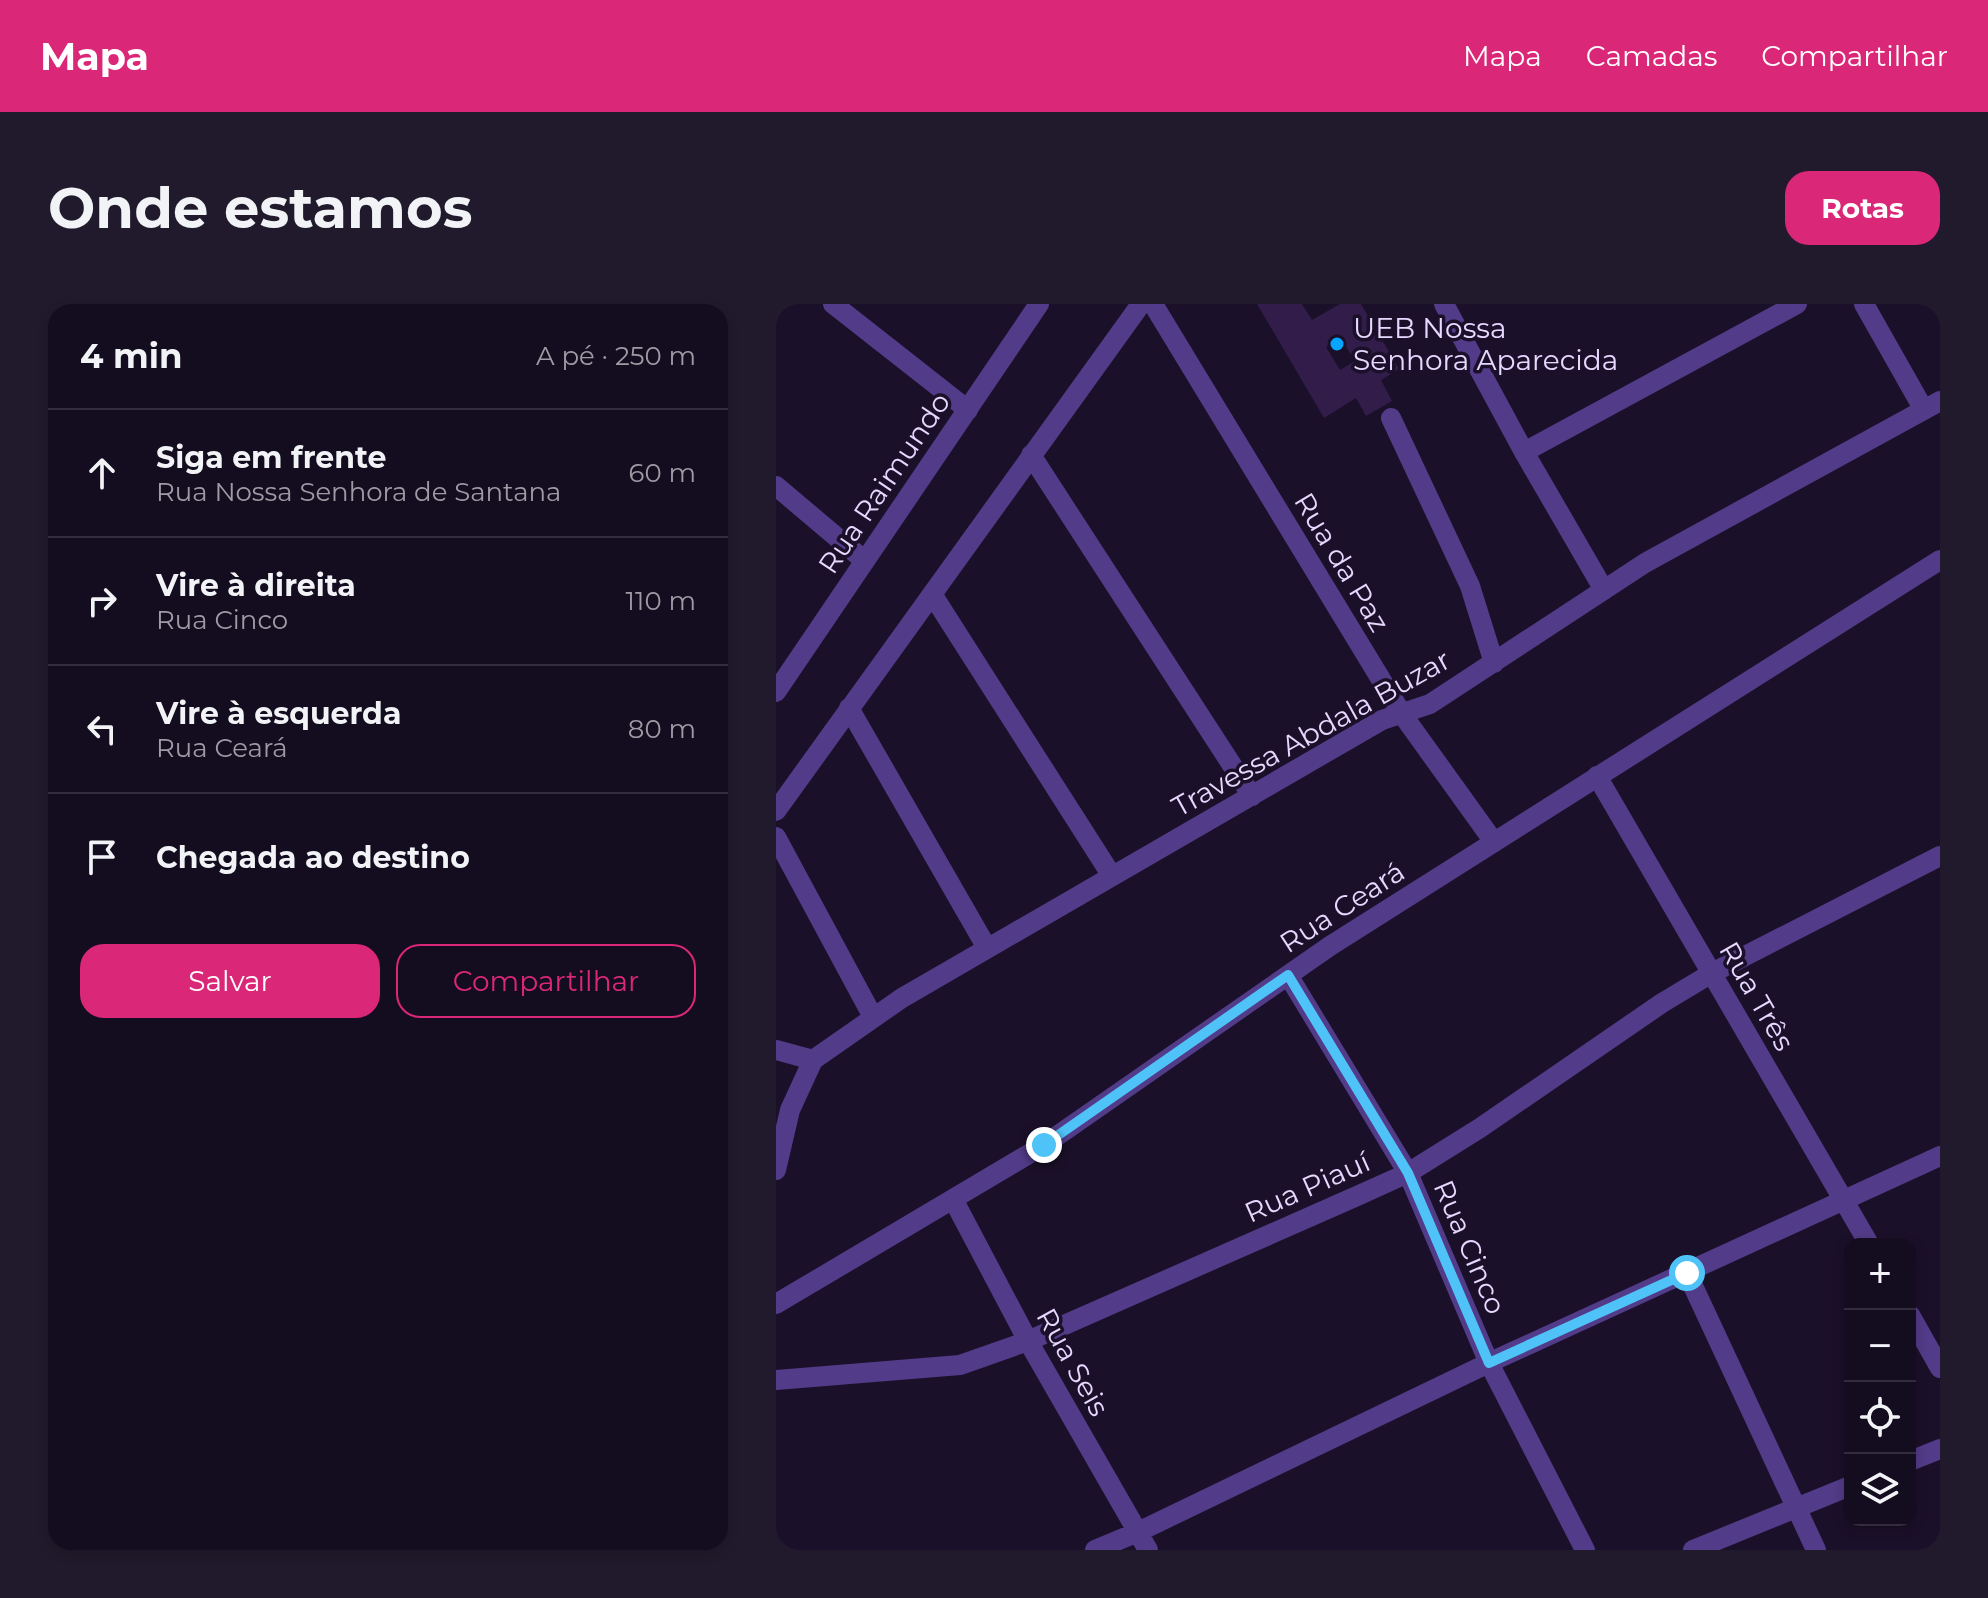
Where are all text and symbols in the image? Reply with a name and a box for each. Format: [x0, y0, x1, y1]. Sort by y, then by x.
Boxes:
text: Mapa [40, 33, 149, 80]
text: Mapa [1463, 39, 1542, 73]
text: Camadas [1586, 39, 1717, 73]
text: Compartilhar [1761, 39, 1948, 73]
button: Rotas [1785, 171, 1940, 245]
text: Onde estamos [48, 174, 472, 242]
place label: UEB Nossa Senhora Aparecida [1353, 311, 1618, 377]
text: 4 min [80, 335, 182, 377]
marker: UEB Nossa Senhora Aparecida [1328, 335, 1346, 353]
text: A pé · 250 m [536, 340, 696, 372]
street label: Rua Raimundo [811, 386, 957, 580]
text: Siga em frente [156, 439, 386, 476]
icon: ahead [80, 451, 124, 495]
text: 60 m [629, 457, 696, 489]
text: Rua Nossa Senhora de Santana [156, 476, 561, 508]
street label: Rua da Paz [1287, 486, 1397, 638]
text: Vire à direita [156, 567, 356, 604]
icon: right [80, 579, 124, 623]
text: 110 m [626, 585, 696, 617]
text: Rua Cinco [156, 604, 288, 636]
street label: Travessa Abdala Buzar [1166, 642, 1456, 824]
text: Vire à esquerda [156, 695, 401, 732]
icon: left [80, 707, 124, 751]
text: 80 m [628, 713, 696, 745]
text: Rua Ceará [156, 732, 288, 764]
icon: arrive [80, 835, 124, 879]
text: Chegada ao destino [156, 839, 470, 876]
street label: Rua Ceará [1273, 854, 1411, 960]
street label: Rua Três [1712, 936, 1802, 1056]
button: Salvar [80, 944, 380, 1018]
button: Compartilhar [396, 944, 696, 1018]
route end [1026, 1127, 1062, 1163]
street label: Rua Piauí [1239, 1144, 1376, 1230]
street label: Rua Cinco [1427, 1175, 1513, 1319]
map controls [1844, 1238, 1916, 1526]
button: + [1844, 1238, 1916, 1310]
route start [1669, 1255, 1705, 1291]
street label: Rua Seis [1029, 1302, 1117, 1422]
button: − [1844, 1310, 1916, 1382]
button: locate [1844, 1382, 1916, 1454]
button: layers [1844, 1454, 1916, 1526]

